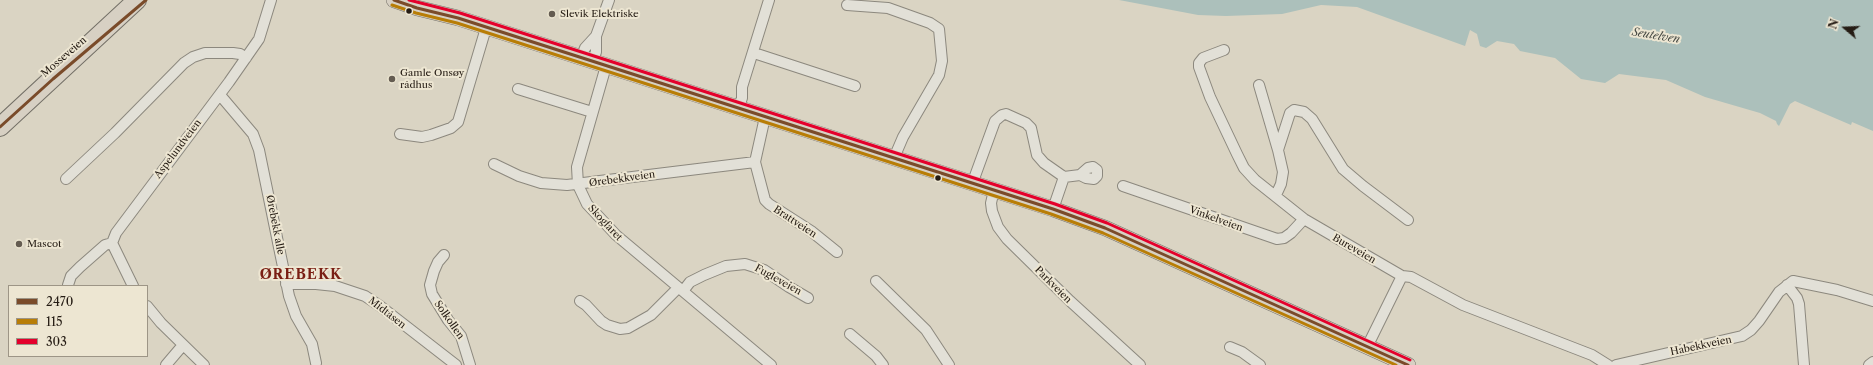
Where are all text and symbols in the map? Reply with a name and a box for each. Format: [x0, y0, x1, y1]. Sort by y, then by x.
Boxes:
unlabelled marker [404, 6, 414, 16]
place label: Slevik Elektriske [560, 8, 639, 20]
north arrow [1825, 8, 1865, 48]
marker: Slevik Elektriske [547, 9, 557, 19]
text: N [1825, 17, 1842, 31]
water label: Seutelven [1631, 26, 1681, 46]
street label: Mosseveien [39, 34, 89, 80]
place label: Gamle Onsøy rådhus [400, 67, 464, 90]
marker: Gamle Onsøy rådhus [387, 74, 397, 84]
street label: Aspelundveien [152, 117, 204, 181]
street label: Ørebekkveien [588, 168, 656, 190]
unlabelled marker [933, 173, 943, 183]
street label: Ørebekk alle [263, 194, 287, 256]
street label: Skogfaret [585, 203, 625, 243]
street label: Brattveien [771, 204, 819, 240]
street label: Vinkelveien [1188, 204, 1244, 234]
street label: Bureveien [1330, 232, 1378, 266]
place label: Mascot [27, 238, 62, 250]
marker: Mascot [14, 239, 24, 249]
street label: Fugleveien [752, 262, 804, 298]
street label: Parkveien [1032, 264, 1074, 306]
district label: ØREBEKK [260, 267, 342, 283]
legend [8, 285, 148, 357]
text: 2470 [46, 294, 73, 309]
street label: Midtåsen [366, 295, 408, 331]
street label: Solkollen [431, 298, 467, 342]
text: 115 [46, 314, 63, 329]
text: 303 [46, 334, 67, 349]
street label: Habekkveien [1669, 334, 1733, 358]

